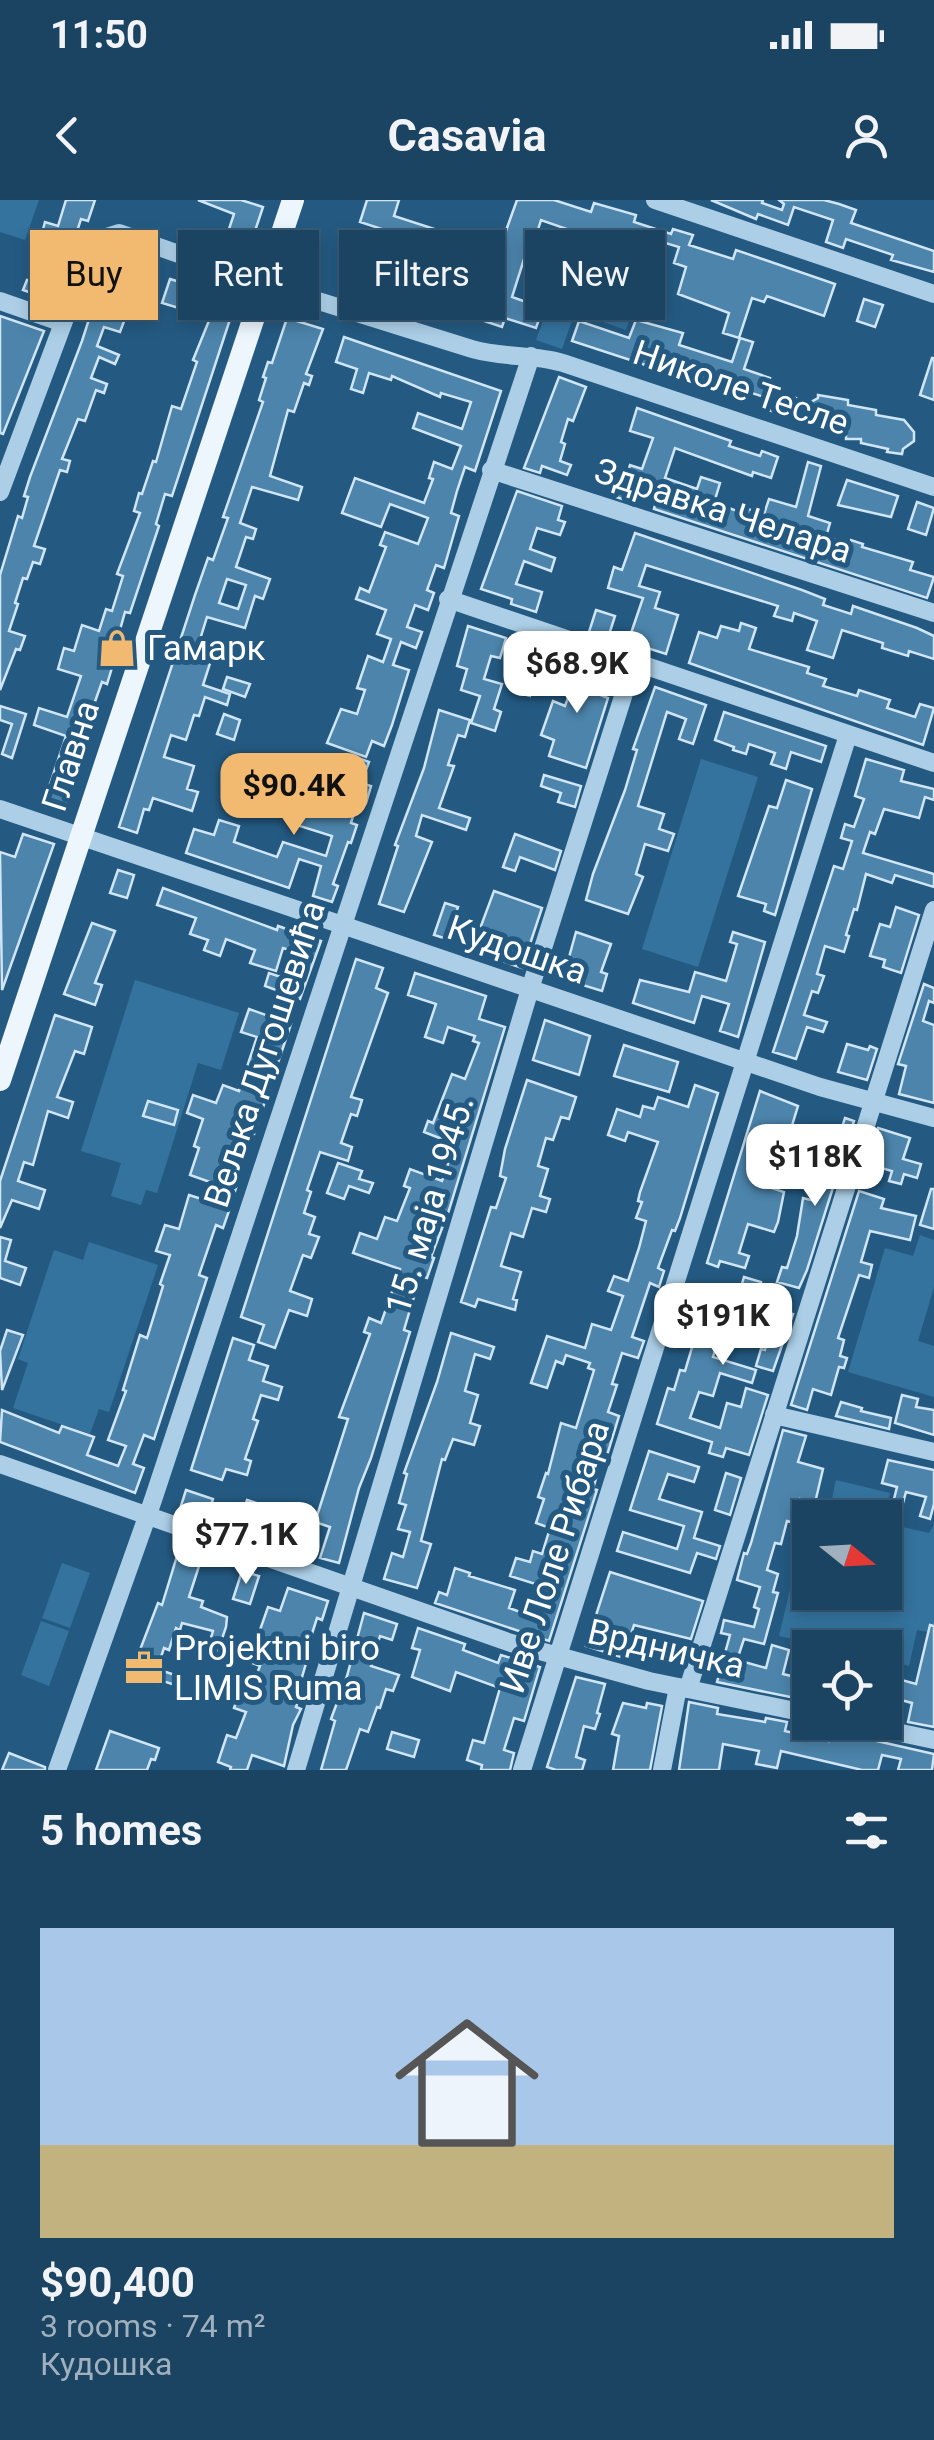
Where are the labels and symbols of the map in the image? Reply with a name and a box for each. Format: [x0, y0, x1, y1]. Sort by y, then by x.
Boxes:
street label: Николе Тесле [628, 332, 854, 444]
street label: Здравка Челара [589, 450, 857, 572]
shop icon: Гамарк [96, 627, 138, 669]
place label: Гамарк [147, 628, 266, 669]
pin: $68.9K [496, 631, 658, 716]
street label: Главна [34, 696, 108, 816]
pin: $90.4K [213, 753, 375, 838]
street label: Вељка Дугошевића [196, 896, 334, 1212]
street label: Кудошка [442, 907, 592, 993]
street label: 15. маја 1945. [377, 1091, 483, 1319]
pin: $118K [745, 1124, 885, 1209]
pin: $191K [653, 1283, 793, 1368]
street label: Иве Лоле Рибара [492, 1416, 618, 1698]
north arrow [792, 1500, 902, 1610]
pin: $77.1K [165, 1502, 327, 1587]
street label: Врдничка [584, 1611, 748, 1687]
place label: Projektni biro LIMIS Ruma [174, 1628, 380, 1709]
office icon: Projektni biro LIMIS Ruma [123, 1647, 165, 1689]

